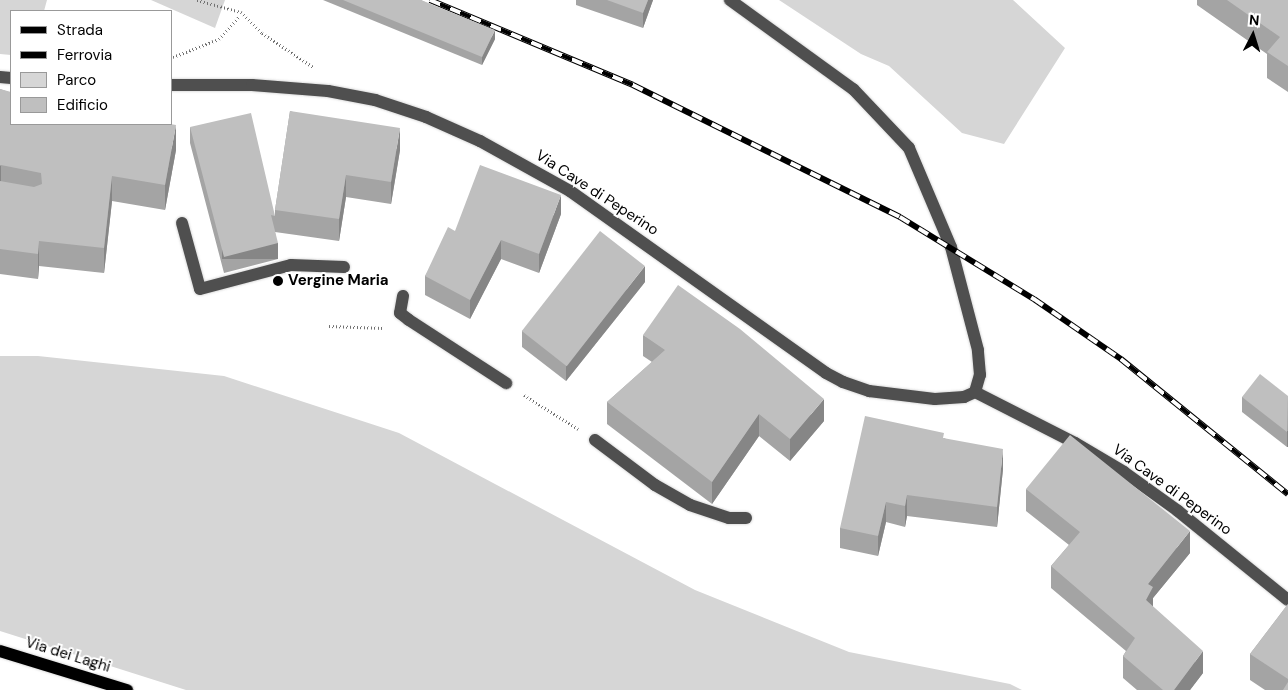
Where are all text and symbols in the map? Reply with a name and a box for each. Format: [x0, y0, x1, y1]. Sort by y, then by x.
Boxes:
legend [10, 10, 172, 125]
north arrow [1228, 10, 1278, 60]
text: N [1248, 11, 1260, 29]
text: Strada [57, 20, 103, 40]
text: Ferrovia [57, 45, 112, 65]
text: Parco [57, 70, 96, 90]
text: Edificio [57, 95, 108, 115]
street label: Via Cave di Peperino [532, 147, 662, 239]
place label: Vergine Maria [288, 272, 389, 290]
marker: Vergine Maria [272, 275, 284, 287]
street label: Via Cave di Peperino [1109, 441, 1235, 539]
street label: Via dei Laghi [23, 634, 113, 676]

